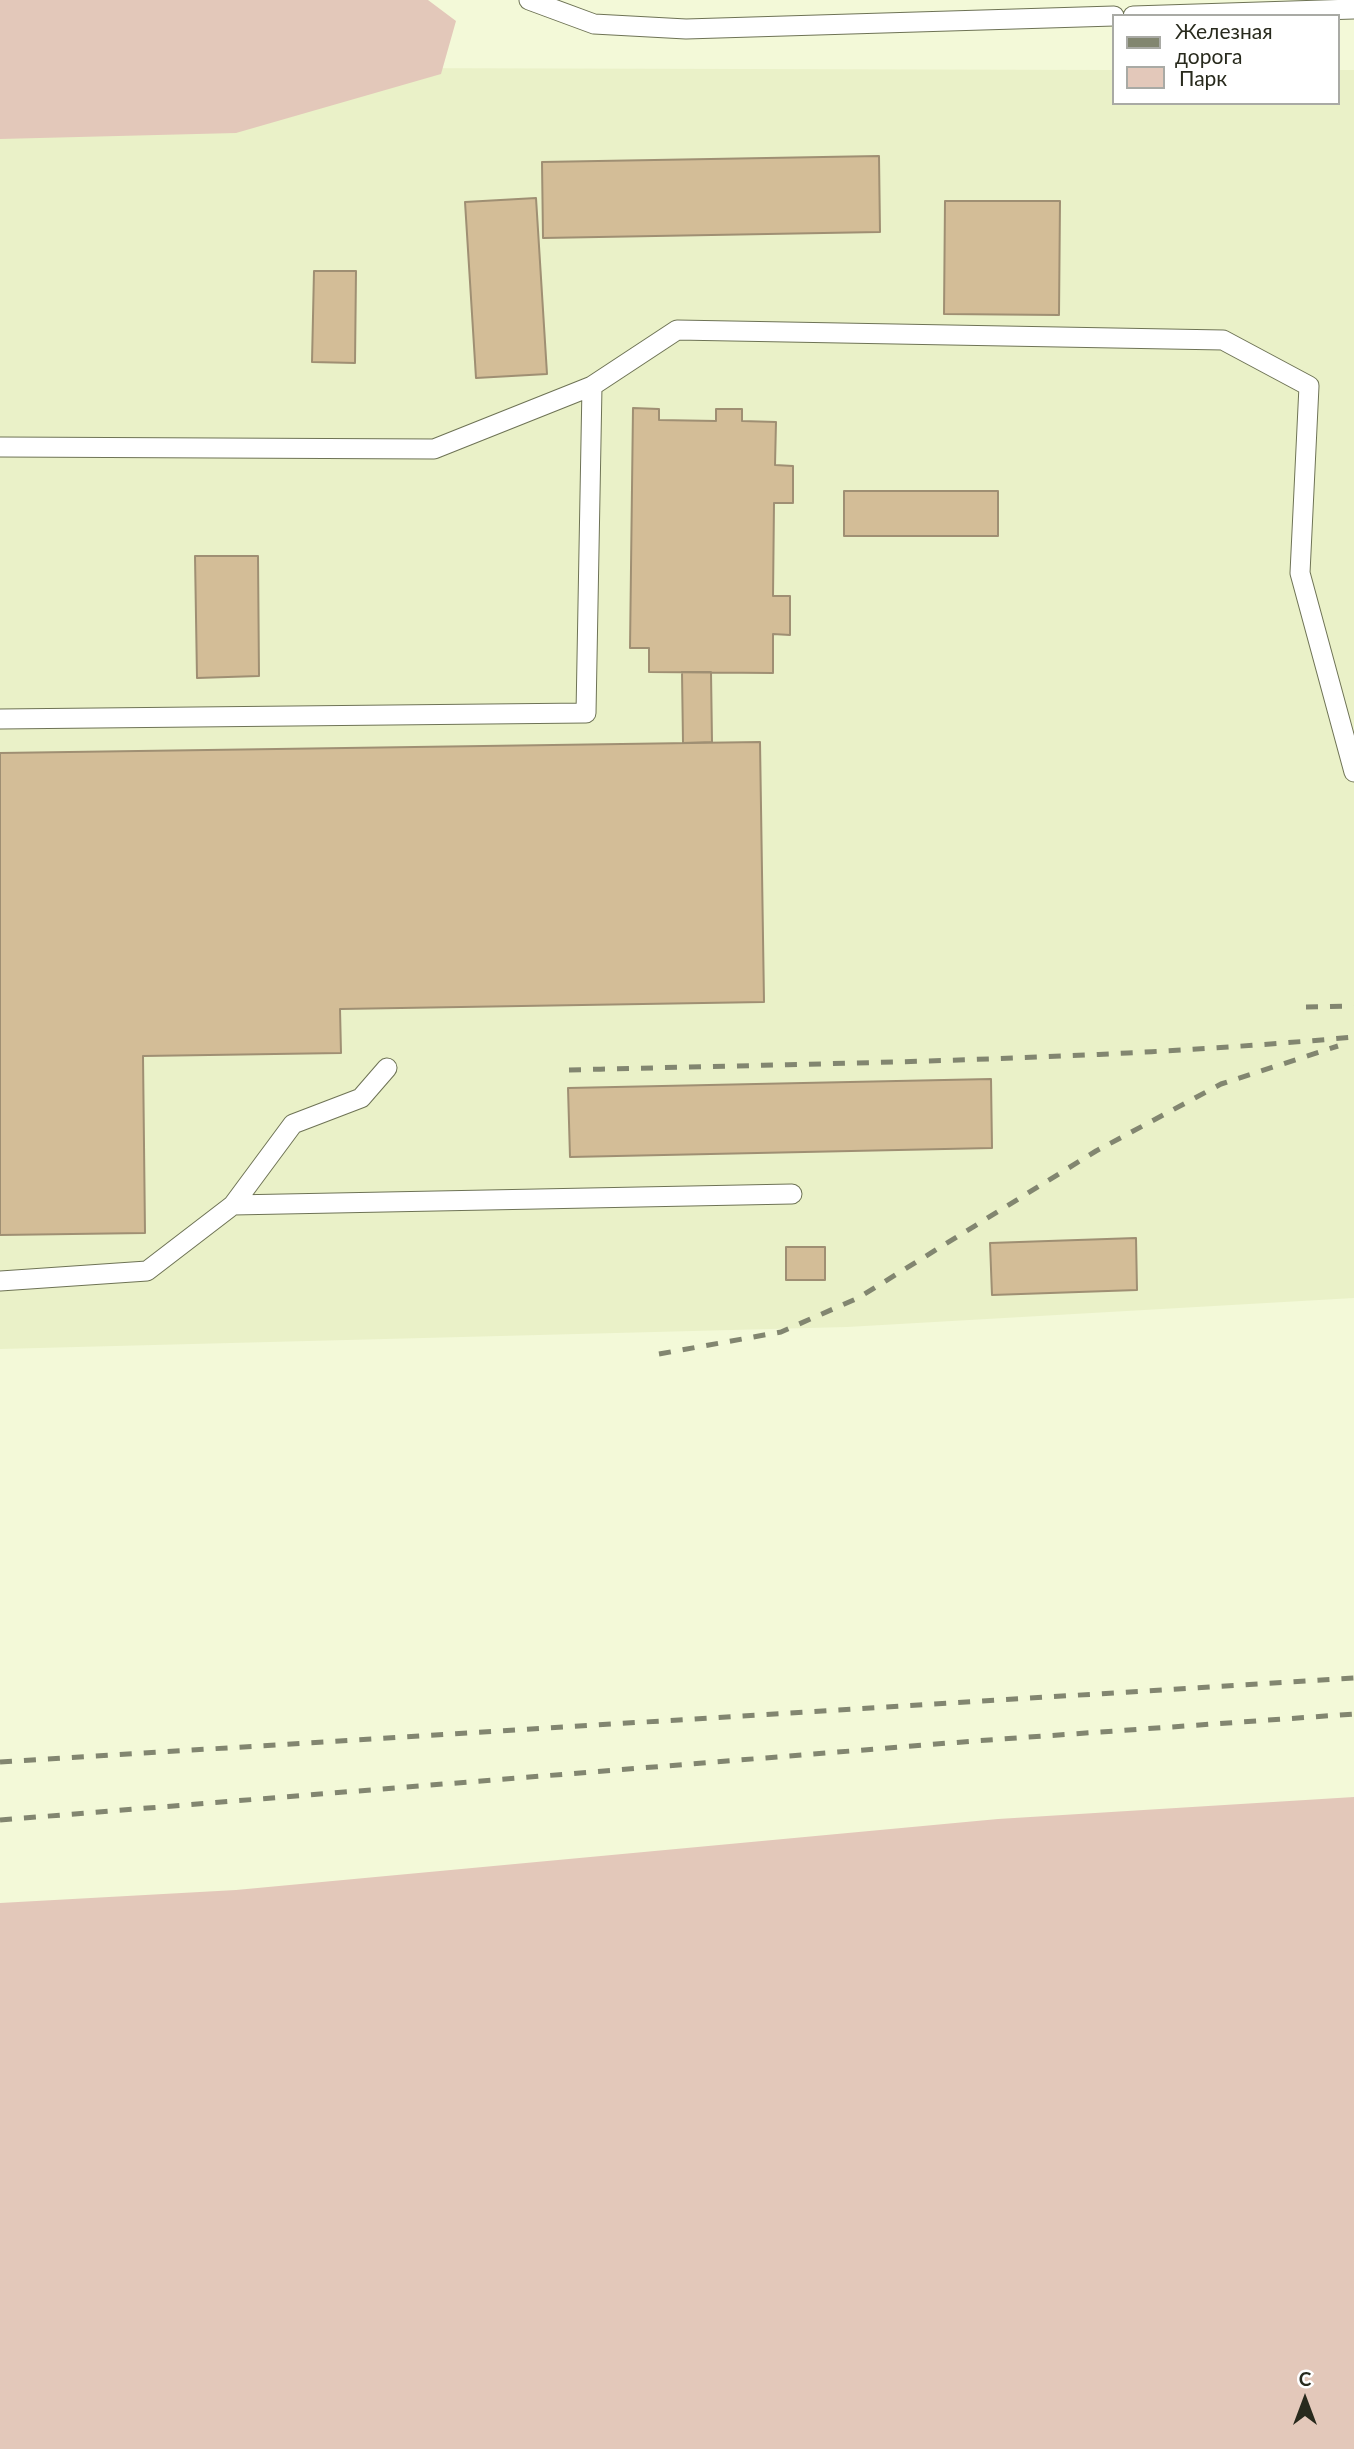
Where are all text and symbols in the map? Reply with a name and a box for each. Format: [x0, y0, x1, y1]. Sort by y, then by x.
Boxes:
legend [1112, 14, 1340, 105]
text: Железная дорога [1175, 18, 1273, 68]
text: Парк [1179, 65, 1227, 90]
north arrow [1270, 2365, 1340, 2435]
text: С [1299, 2367, 1311, 2390]

